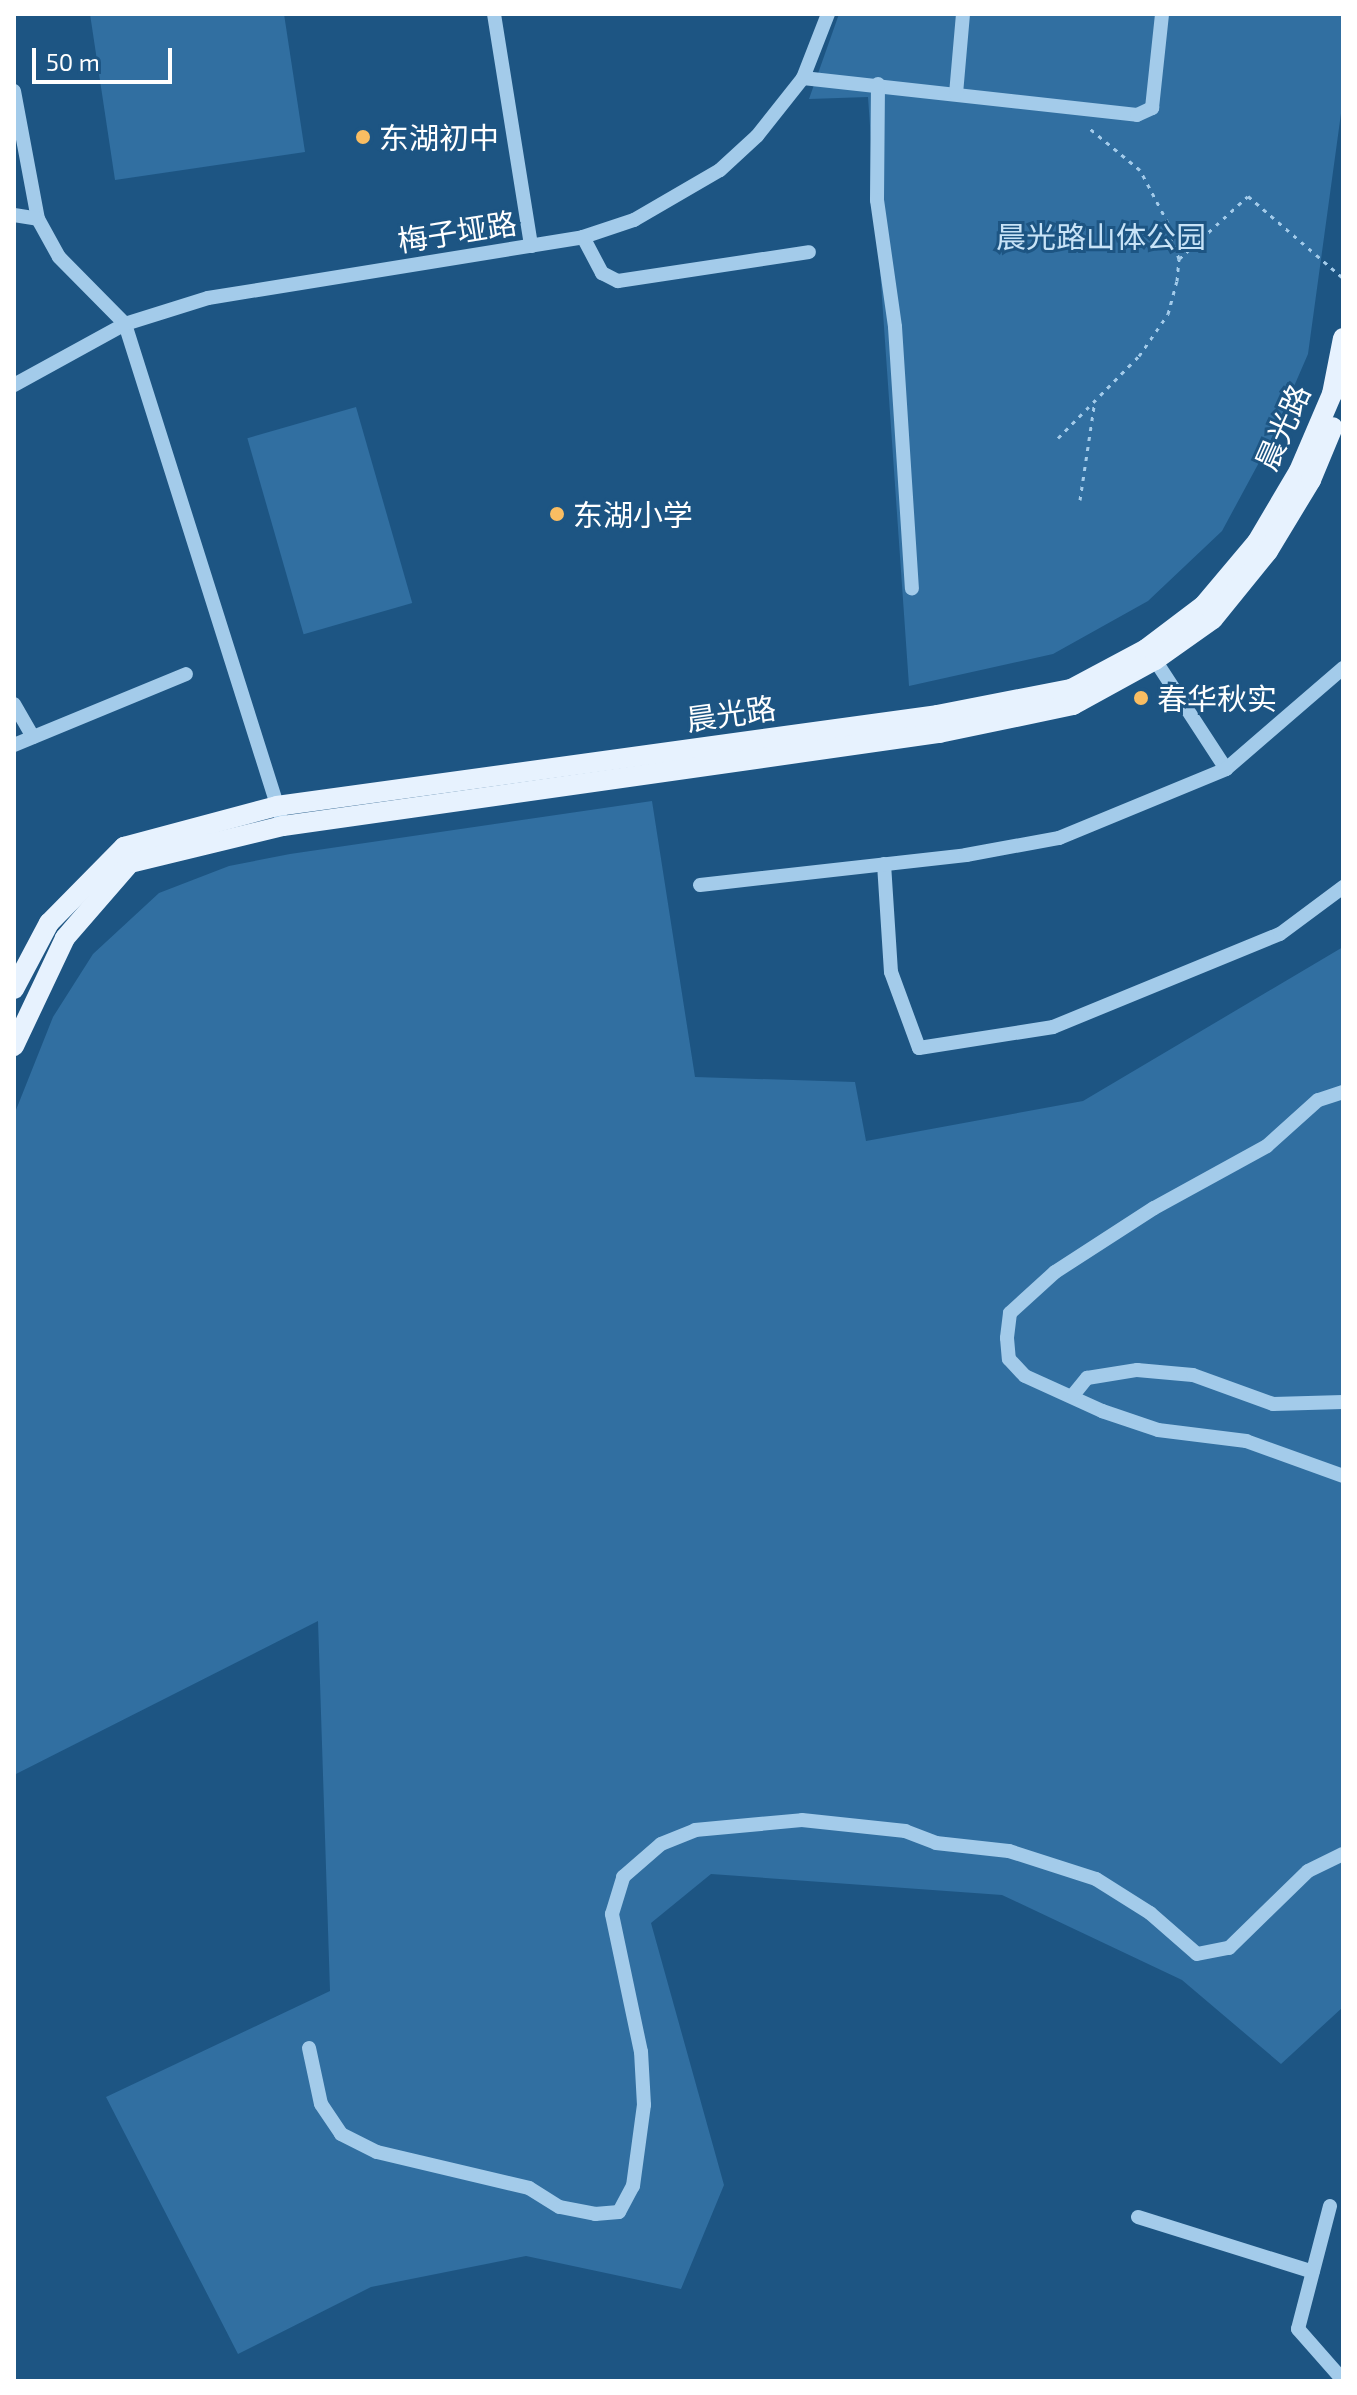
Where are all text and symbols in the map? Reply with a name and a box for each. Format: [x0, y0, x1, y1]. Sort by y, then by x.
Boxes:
scale bar [36, 32, 176, 82]
text: 50 m [46, 47, 100, 76]
place label: 东湖初中 [379, 119, 499, 155]
marker: 东湖初中 [354, 128, 372, 146]
street label: 梅子垭路 [395, 204, 519, 258]
park label: 晨光路山体公园 [996, 218, 1206, 254]
street label: 晨光路 [1247, 379, 1317, 475]
place label: 东湖小学 [573, 496, 693, 532]
marker: 东湖小学 [548, 505, 566, 523]
place label: 春华秋实 [1157, 680, 1277, 716]
street label: 晨光路 [684, 689, 778, 737]
marker: 春华秋实 [1132, 689, 1150, 707]

